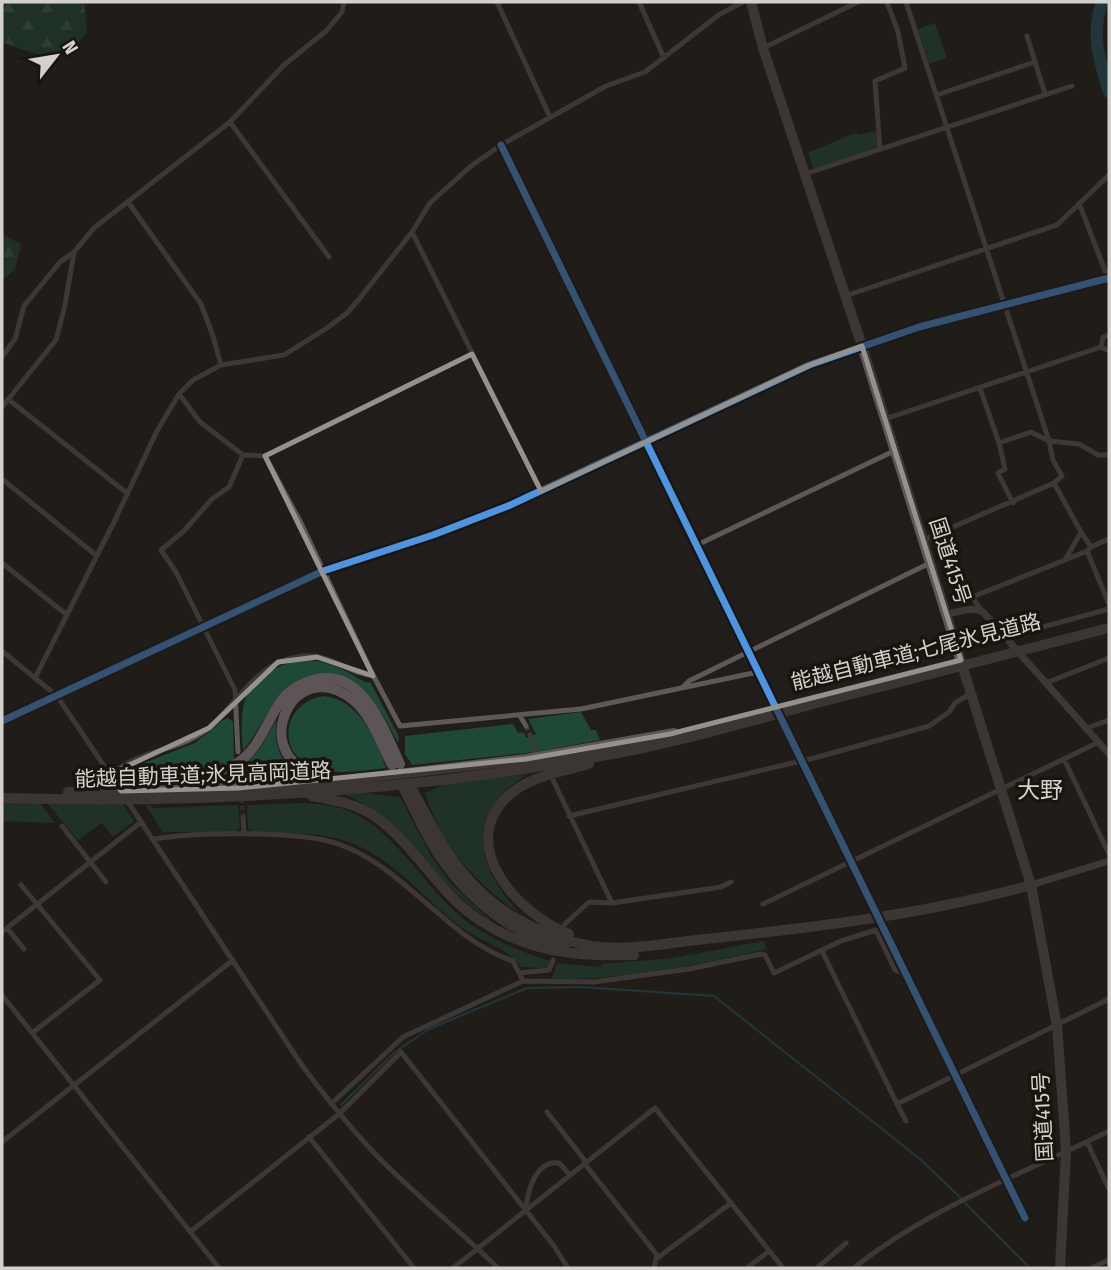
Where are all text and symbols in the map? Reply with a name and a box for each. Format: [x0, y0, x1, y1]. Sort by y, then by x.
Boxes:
north arrow [21, 21, 91, 91]
text: N [57, 37, 83, 58]
street label: 国道415号 [924, 514, 976, 608]
street label: 能越自動車道;七尾氷見道路 [788, 608, 1044, 696]
street label: 能越自動車道;氷見高岡道路 [74, 758, 332, 792]
district label: 大野 [1017, 776, 1063, 804]
street label: 国道415号 [1028, 1071, 1058, 1163]

